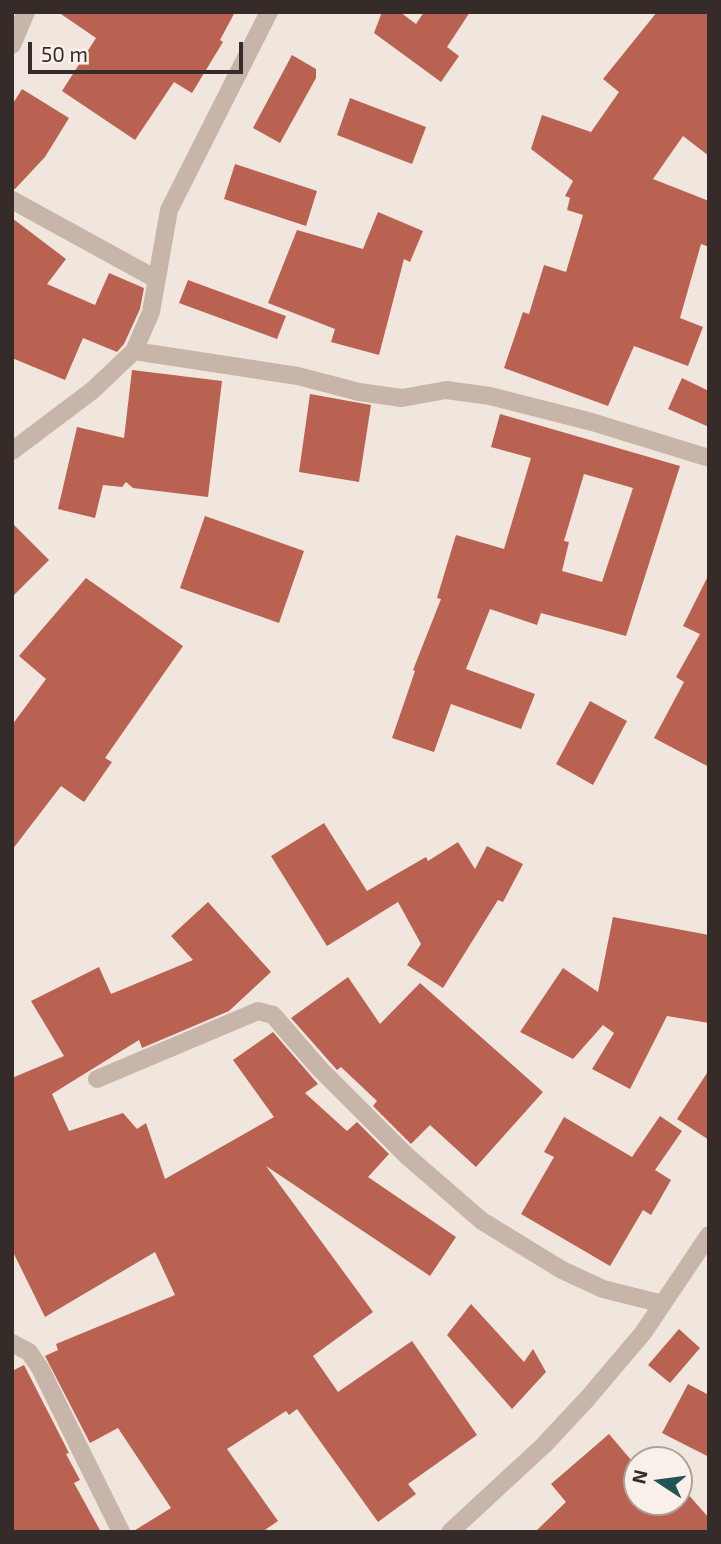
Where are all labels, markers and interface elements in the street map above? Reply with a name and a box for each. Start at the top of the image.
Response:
scale bar [32,28,247,72]
text: 50 m [41,41,88,66]
north arrow [623,1446,693,1516]
text: N [626,1467,652,1486]

